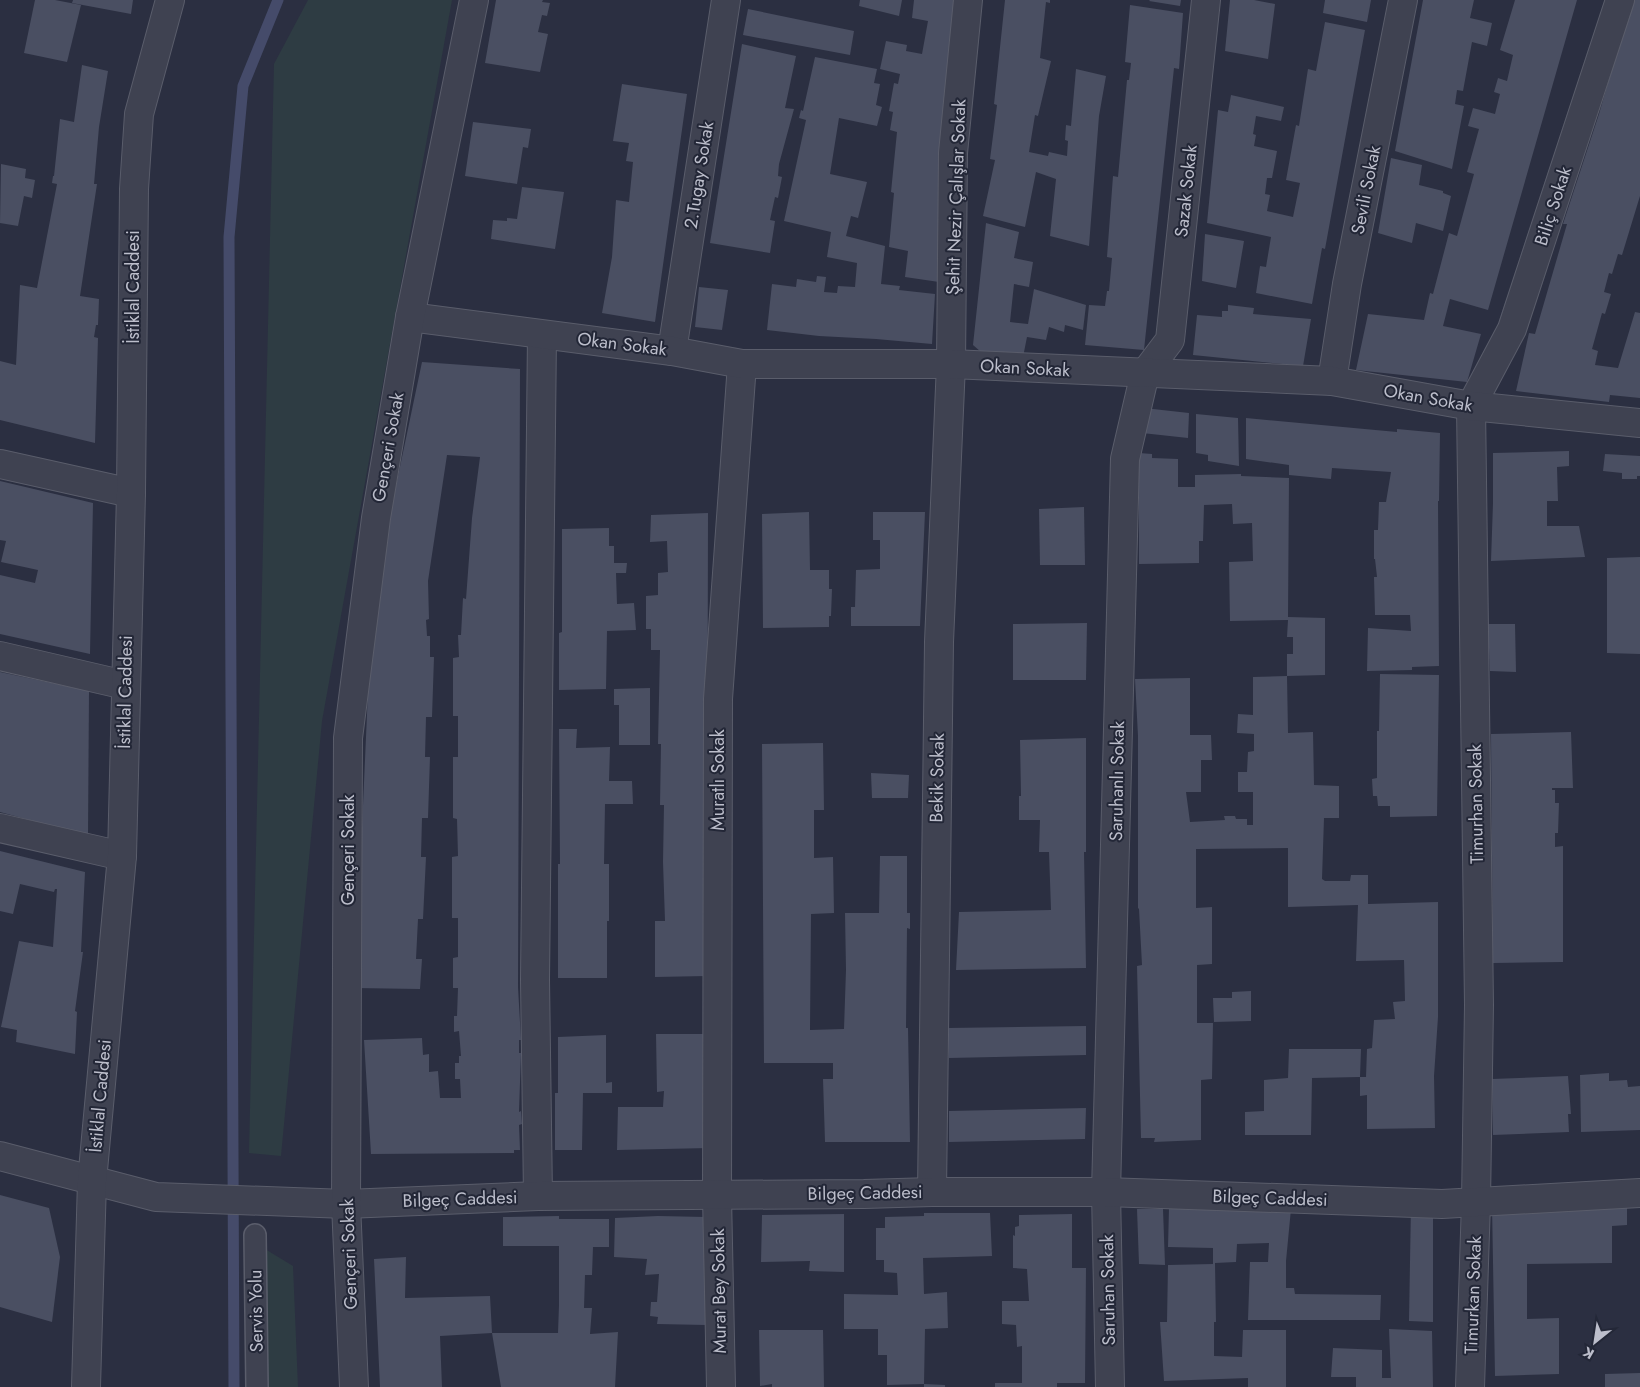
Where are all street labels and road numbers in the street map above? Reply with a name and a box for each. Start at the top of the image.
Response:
street label: Şehit Nezir Çalışlar Sokak [940,98,972,295]
street label: 2.Tugay Sokak [678,119,720,231]
street label: Sazak Sokak [1168,143,1204,239]
street label: Sevili Sokak [1345,143,1387,237]
street label: Biliç Sokak [1528,163,1578,249]
street label: İstiklal Caddesi [120,230,146,344]
street label: Okan Sokak [576,326,668,362]
street label: Okan Sokak [979,353,1071,383]
street label: Okan Sokak [1382,377,1475,419]
street label: Gençeri Sokak [366,390,410,504]
street label: İstiklal Caddesi [111,635,139,749]
street label: Saruhanlı Sokak [1103,721,1131,841]
street label: Muratlı Sokak [705,729,731,831]
street label: Bekik Sokak [923,733,951,823]
street label: Timurhan Sokak [1462,744,1490,864]
street label: Gençeri Sokak [335,794,361,906]
street label: İstiklal Caddesi [82,1038,118,1154]
street label: Bilgeç Caddesi [807,1179,923,1207]
street label: Bilgeç Caddesi [1212,1183,1328,1213]
street label: Bilgeç Caddesi [402,1184,518,1214]
street label: Gençeri Sokak [334,1198,364,1310]
street label: Murat Bey Sokak [705,1228,733,1354]
street label: Saruhan Sokak [1094,1234,1122,1346]
street label: Timurkan Sokak [1458,1235,1488,1355]
street label: Servis Yolu [242,1269,270,1353]

